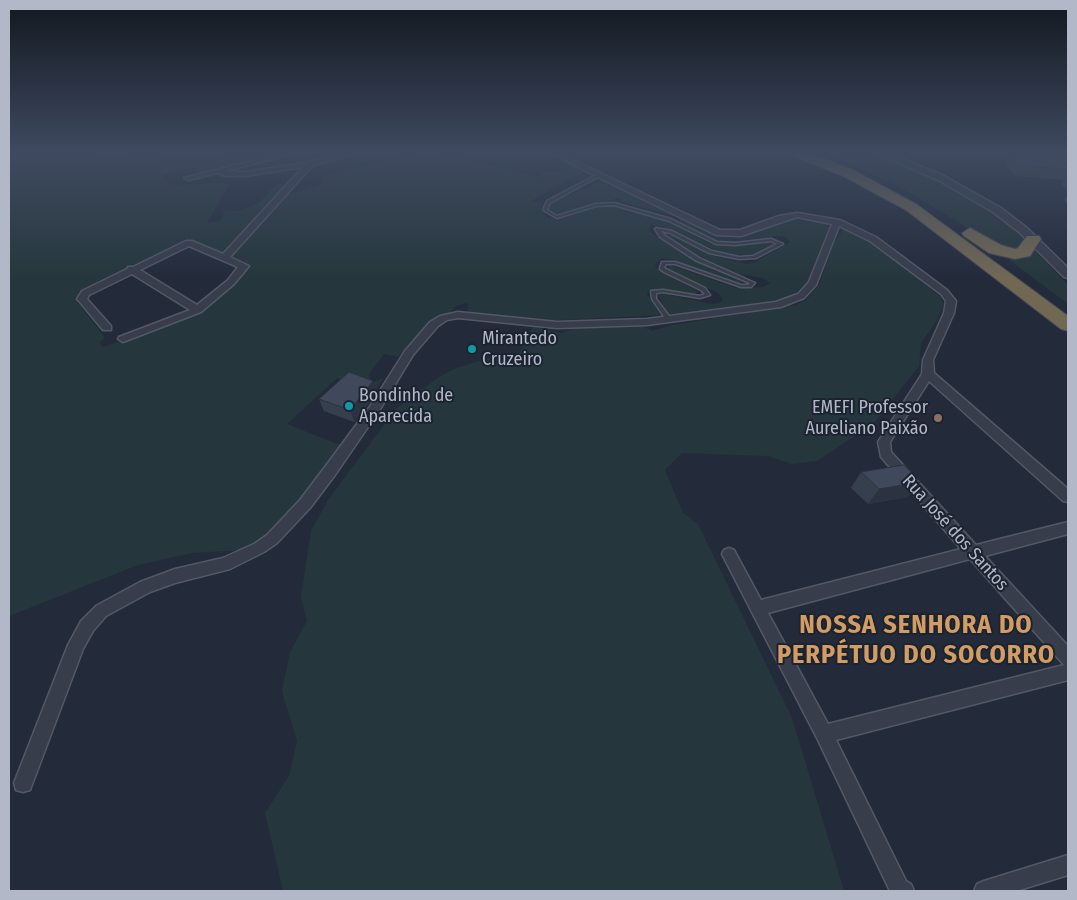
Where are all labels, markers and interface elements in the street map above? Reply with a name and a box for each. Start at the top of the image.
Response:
place label: Mirantedo Cruzeiro [482,328,557,370]
marker: Mirantedo Cruzeiro [466,343,478,355]
place label: Bondinho de Aparecida [359,385,453,428]
place label: EMEFI Professor Aureliano Paixão [805,397,928,439]
marker: Bondinho de Aparecida [343,400,355,412]
marker: EMEFI Professor Aureliano Paixão [932,412,944,424]
street label: Rua José dos Santos [897,471,1013,595]
district label: NOSSA SENHORA DO PERPÉTUO DO SOCORRO [775,610,1057,672]

